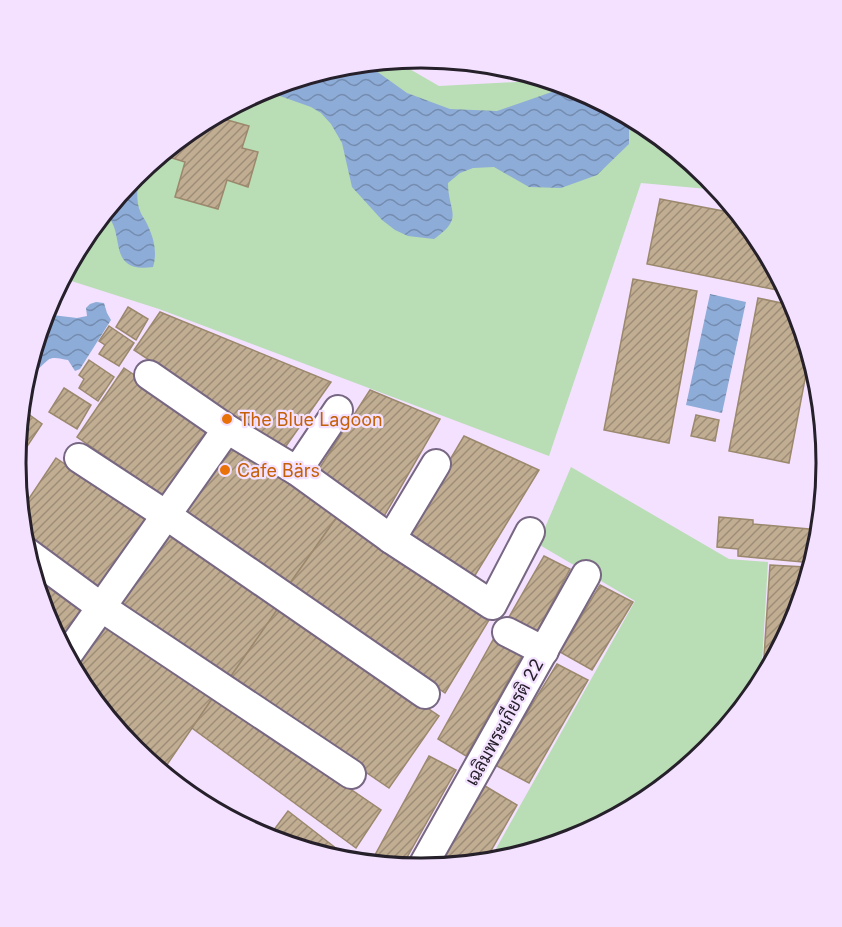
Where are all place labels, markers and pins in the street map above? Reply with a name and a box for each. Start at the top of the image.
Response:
place label: The Blue Lagoon [239,409,383,430]
marker: The Blue Lagoon [220,412,234,426]
place label: Cafe Bärs [237,460,320,481]
marker: Cafe Bärs [218,463,232,477]

